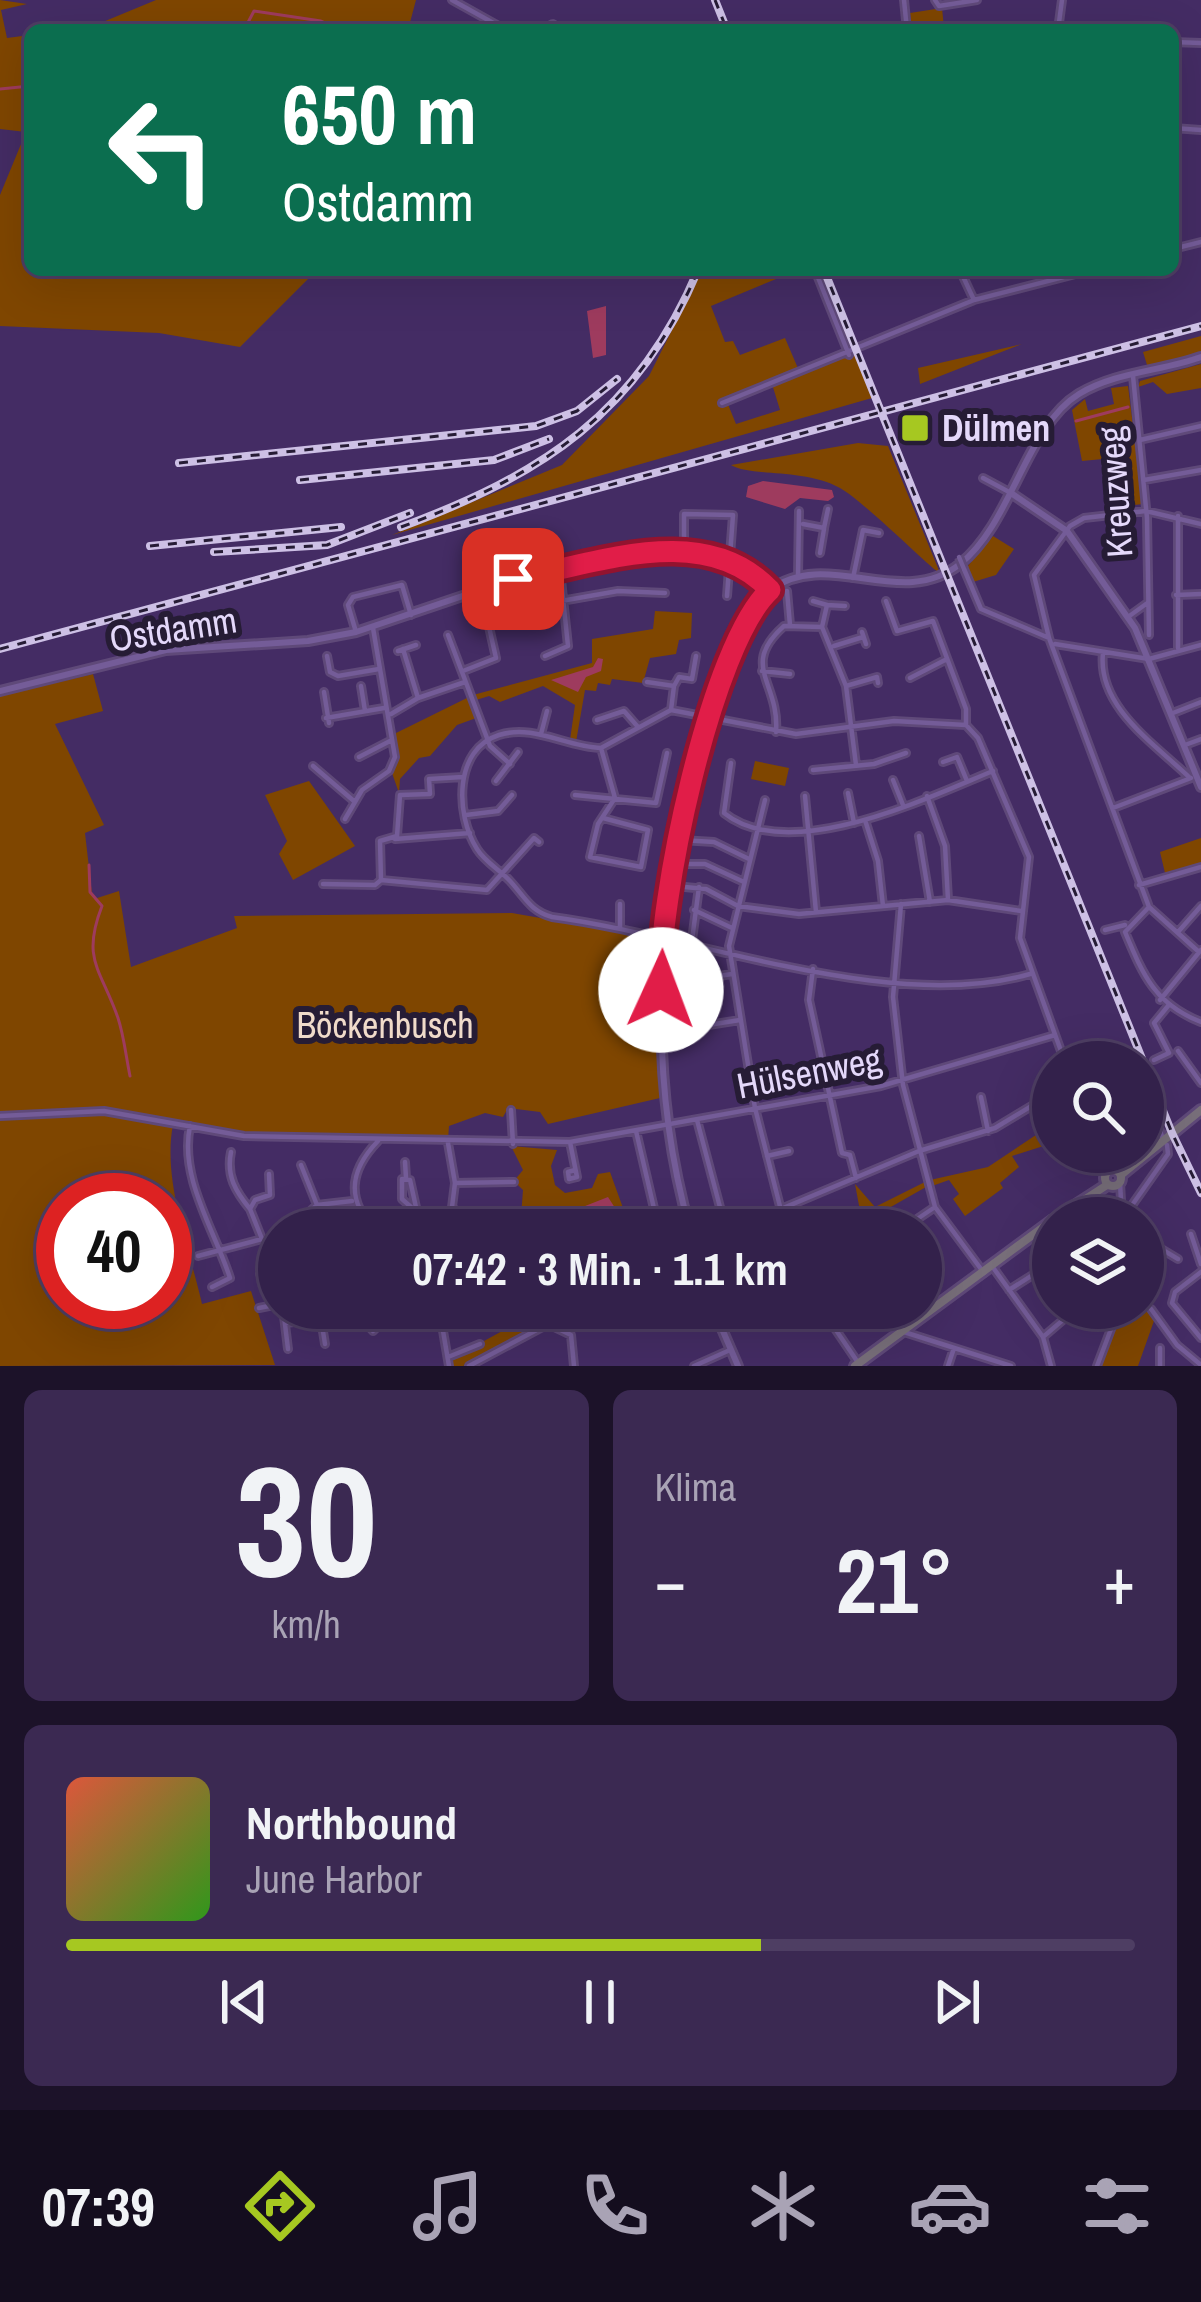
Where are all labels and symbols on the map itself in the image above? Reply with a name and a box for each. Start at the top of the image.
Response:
place label: Dülmen [942,404,1050,452]
marker: Dülmen [899,412,931,444]
street label: Kreuzweg [1086,424,1144,559]
pin [462,528,564,630]
street label: Ostdamm [106,595,240,663]
position arrow [598,927,724,1053]
park label: Böckenbusch [296,1001,474,1049]
street label: Hülsenweg [733,1034,886,1109]
speed limit sign: 40 [36,1173,192,1329]

